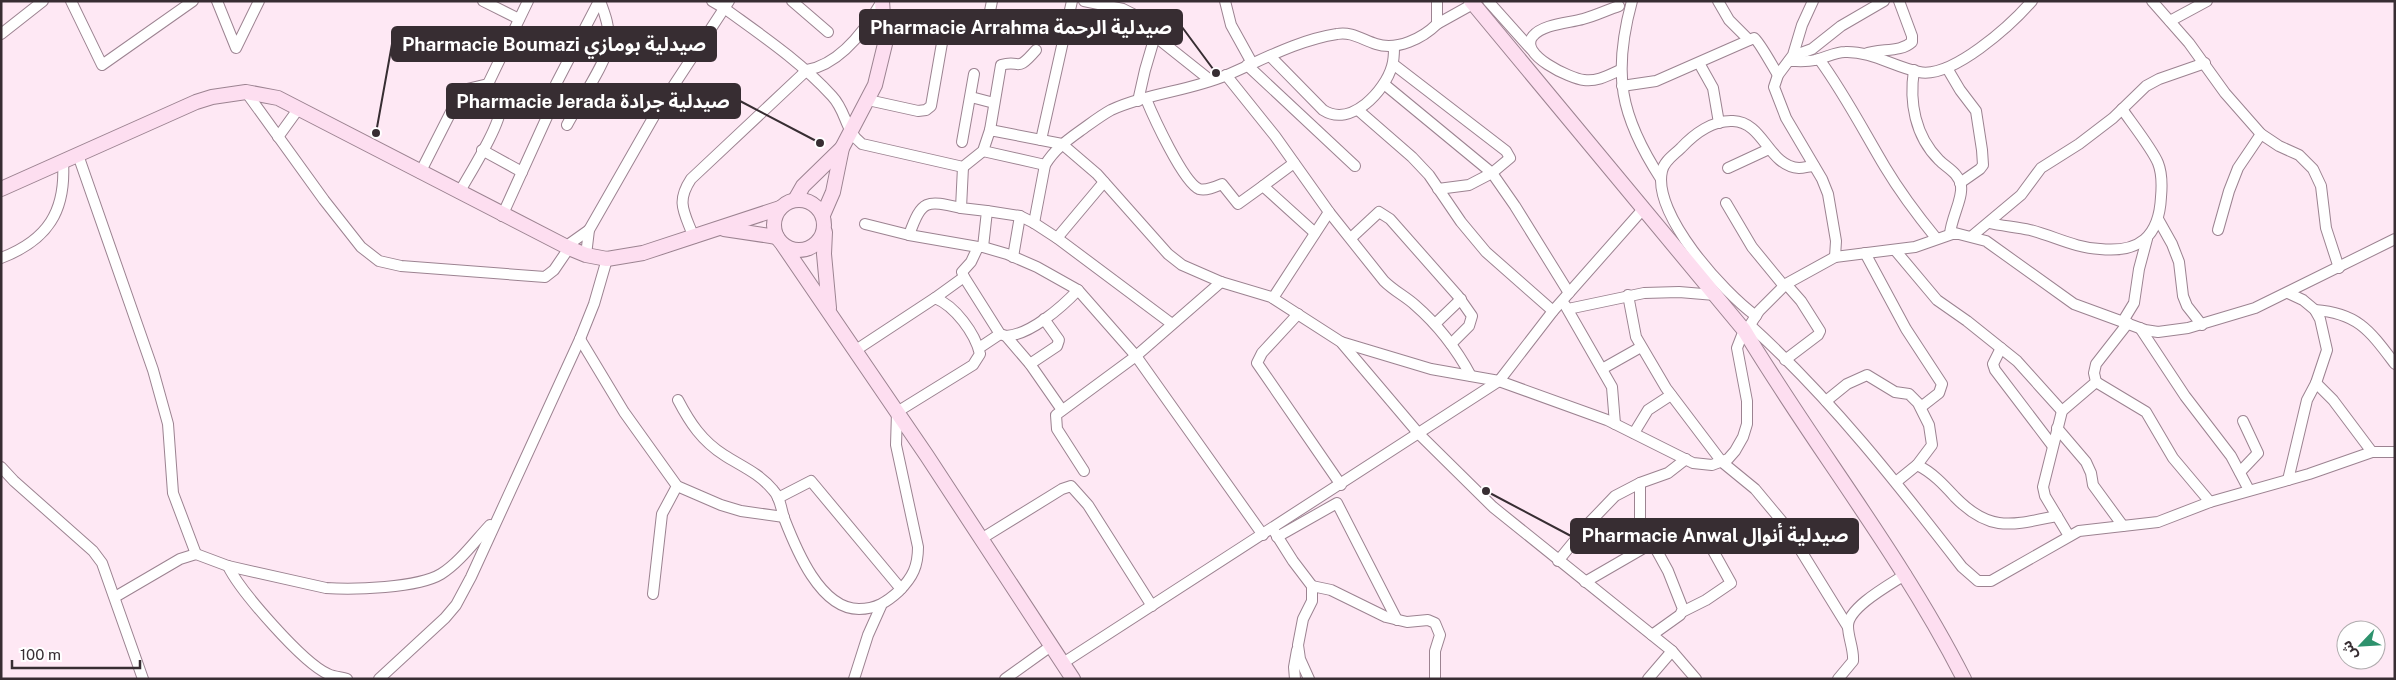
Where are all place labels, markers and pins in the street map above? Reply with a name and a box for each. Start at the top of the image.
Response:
callout: Pharmacie Arrahma صيدلية الرحمة [860,10,1182,44]
callout: Pharmacie Boumazi صيدلية بومازي [392,27,716,61]
callout: Pharmacie Jerada صيدلية جرادة [447,84,740,118]
callout: Pharmacie Anwal صيدلية أنوال [1571,519,1858,553]

